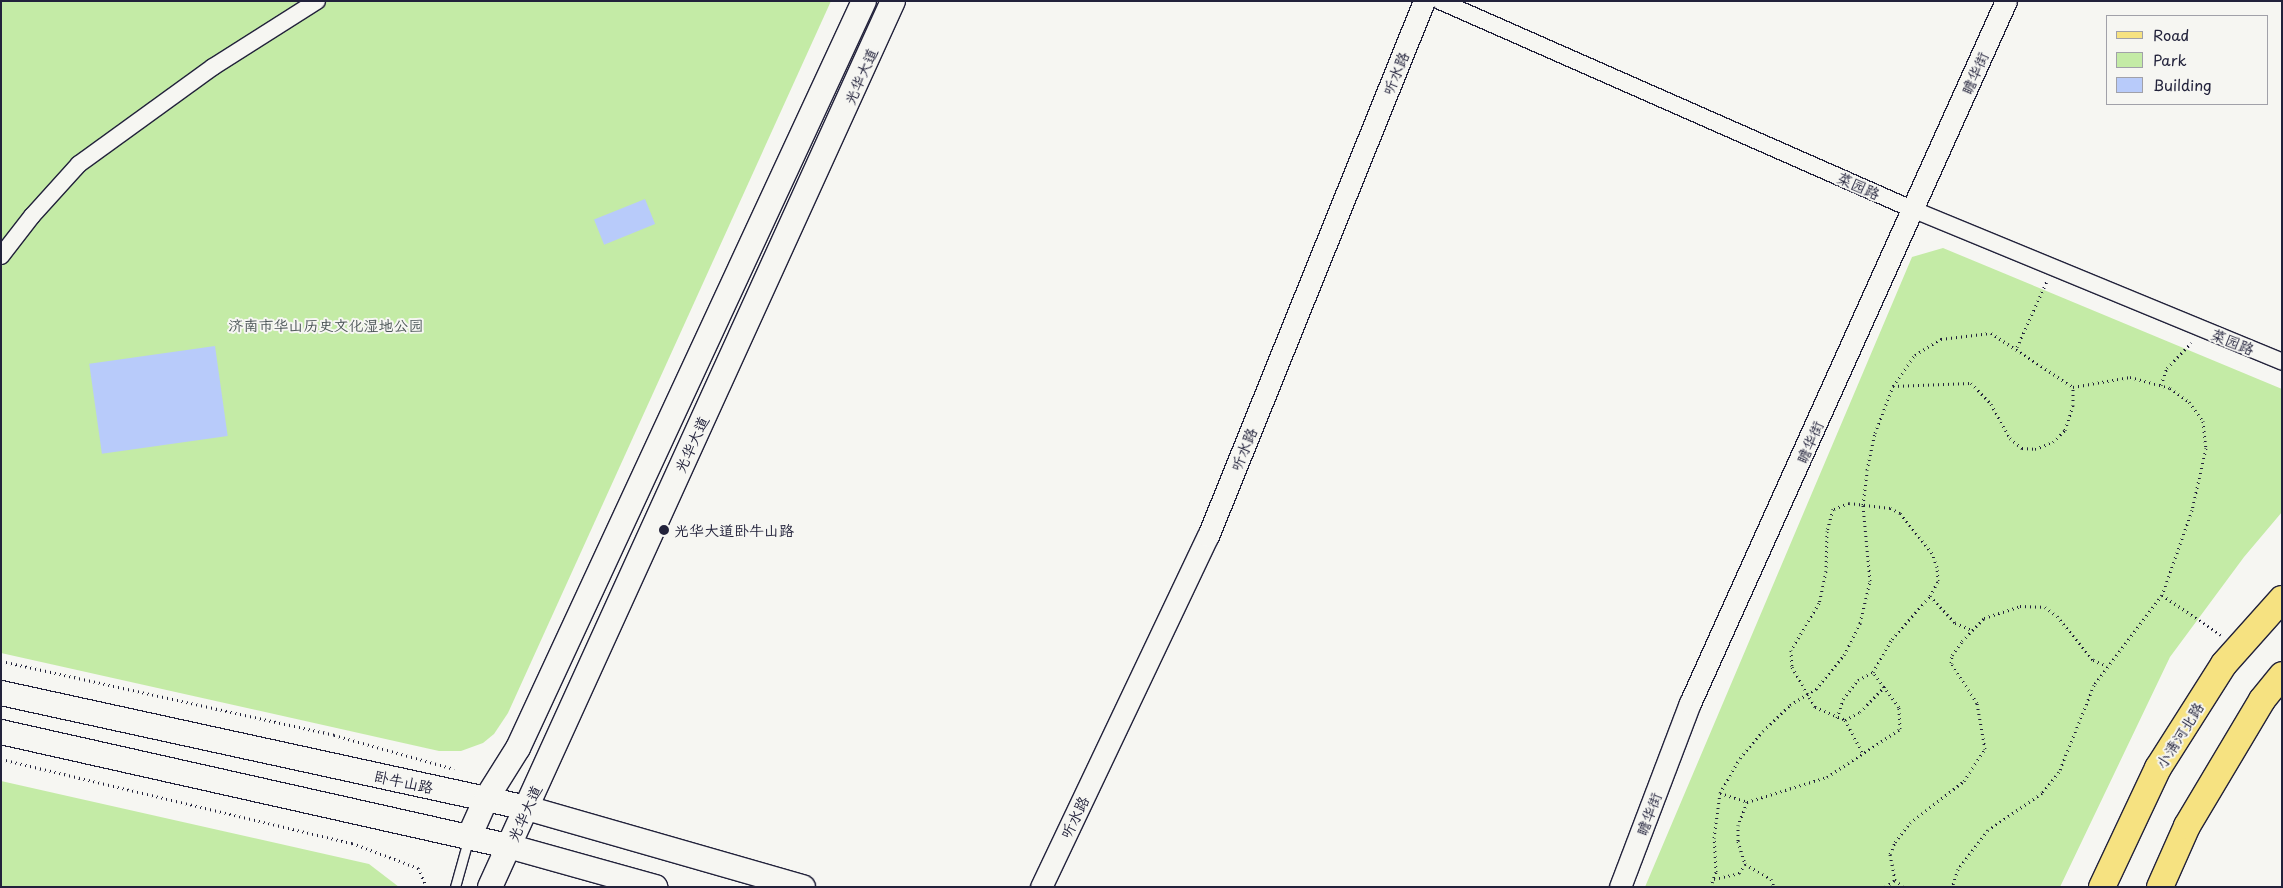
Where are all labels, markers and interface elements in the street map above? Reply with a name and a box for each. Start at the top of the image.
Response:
legend [2106,15,2268,105]
text: Road [2153,23,2189,46]
street label: 光华大道 [840,45,880,107]
text: Park [2153,48,2187,71]
street label: 听水路 [1378,49,1412,97]
street label: 瞻华街 [1957,49,1991,97]
text: Building [2153,73,2212,96]
street label: 菜园路 [1835,168,1883,202]
park label: 济南市华山历史文化湿地公园 [229,316,423,334]
street label: 菜园路 [2209,324,2257,358]
street label: 光华大道 [670,413,712,475]
street label: 瞻华街 [1792,418,1826,466]
street label: 听水路 [1226,425,1260,473]
place label: 光华大道卧牛山路 [674,521,794,539]
marker: 光华大道卧牛山路 [658,524,670,536]
street label: 小清河北路 [2151,698,2207,772]
street label: 卧牛山路 [373,766,435,796]
street label: 光华大道 [503,782,545,844]
street label: 瞻华街 [1632,790,1664,838]
street label: 听水路 [1056,793,1092,841]

